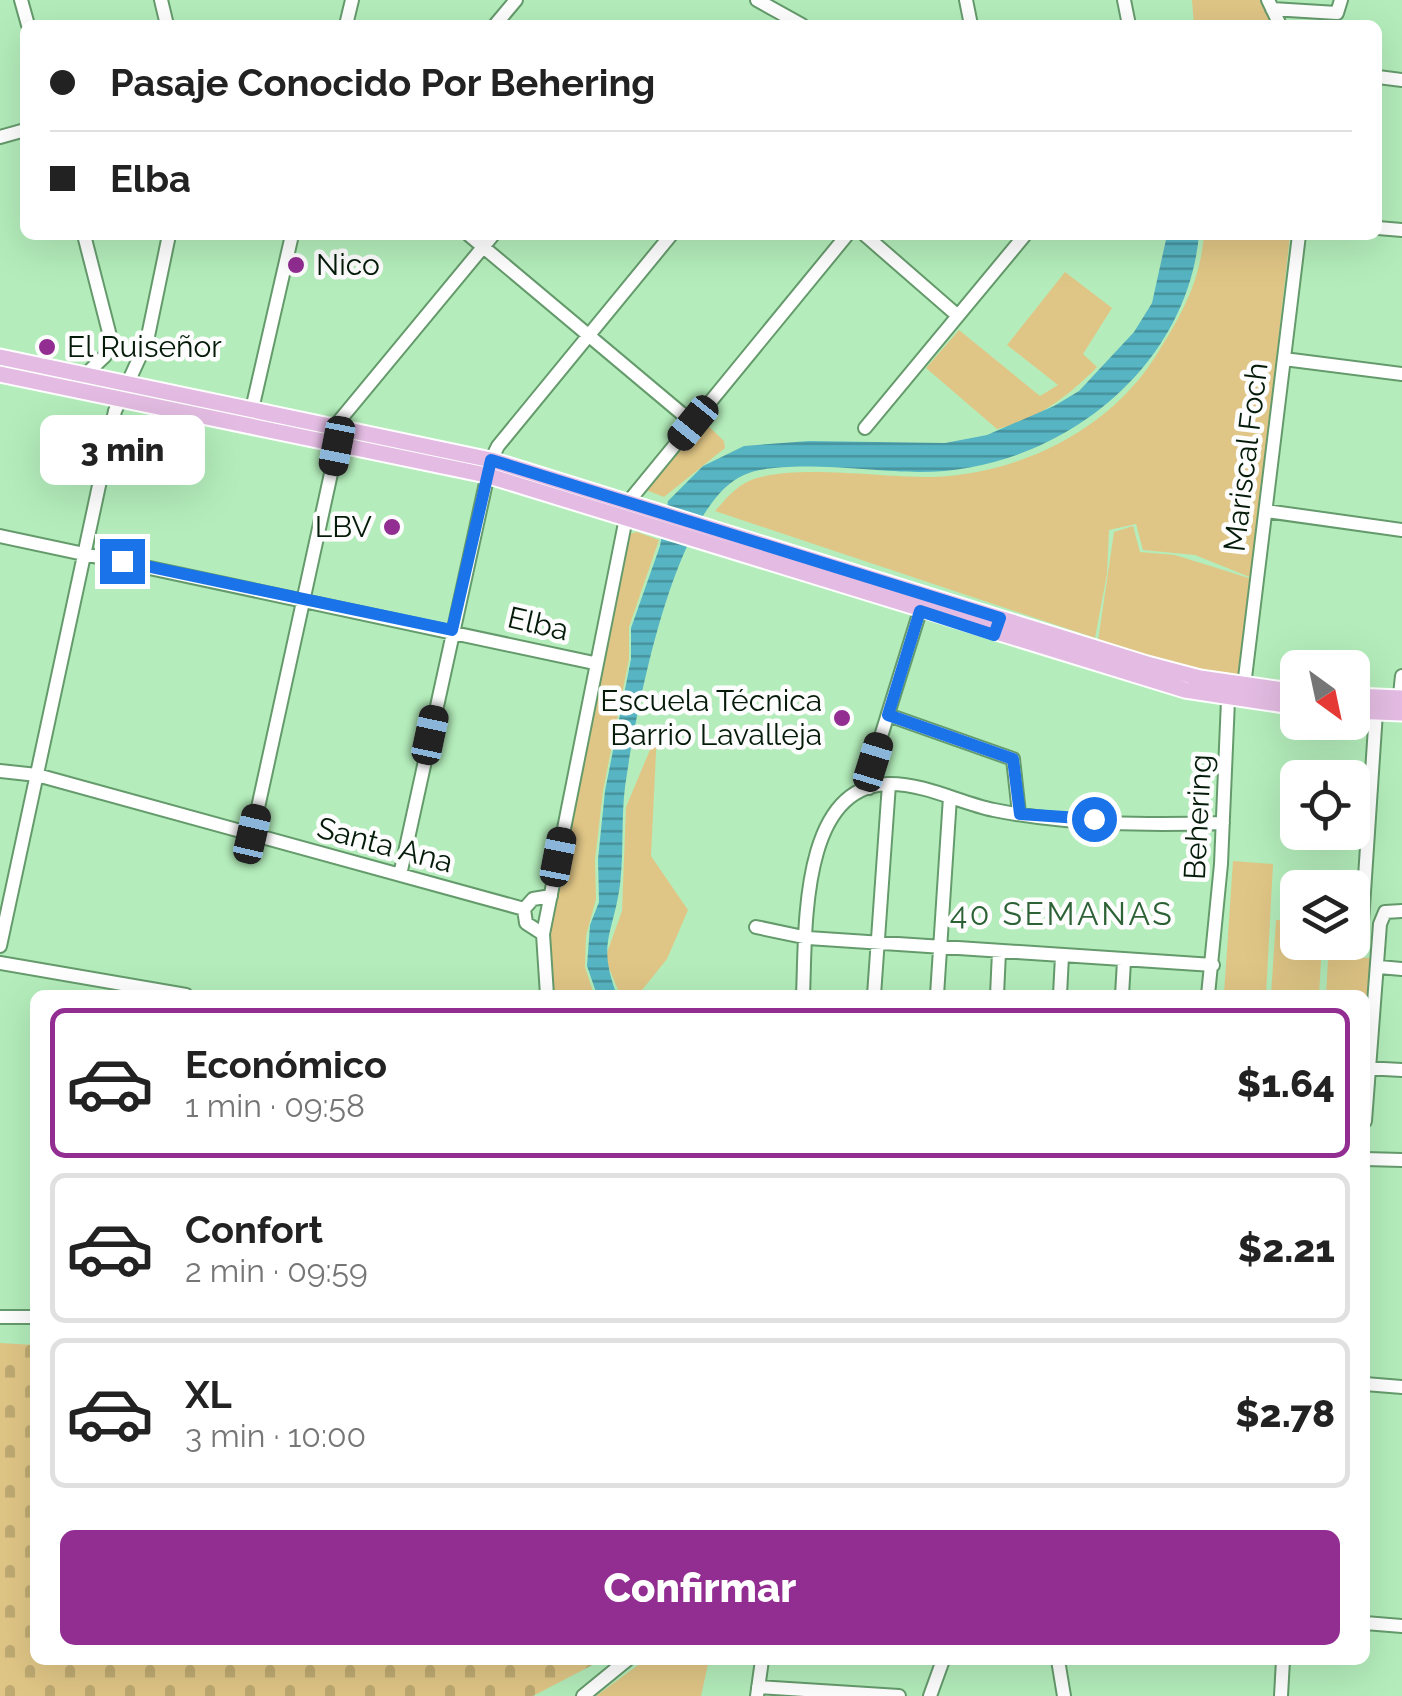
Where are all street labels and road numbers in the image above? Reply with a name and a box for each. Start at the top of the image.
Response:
street label: Mariscal Foch [1217,360,1274,554]
street label: Elba [504,600,572,647]
street label: Behering [1177,753,1218,881]
street label: Santa Ana [313,810,457,879]

